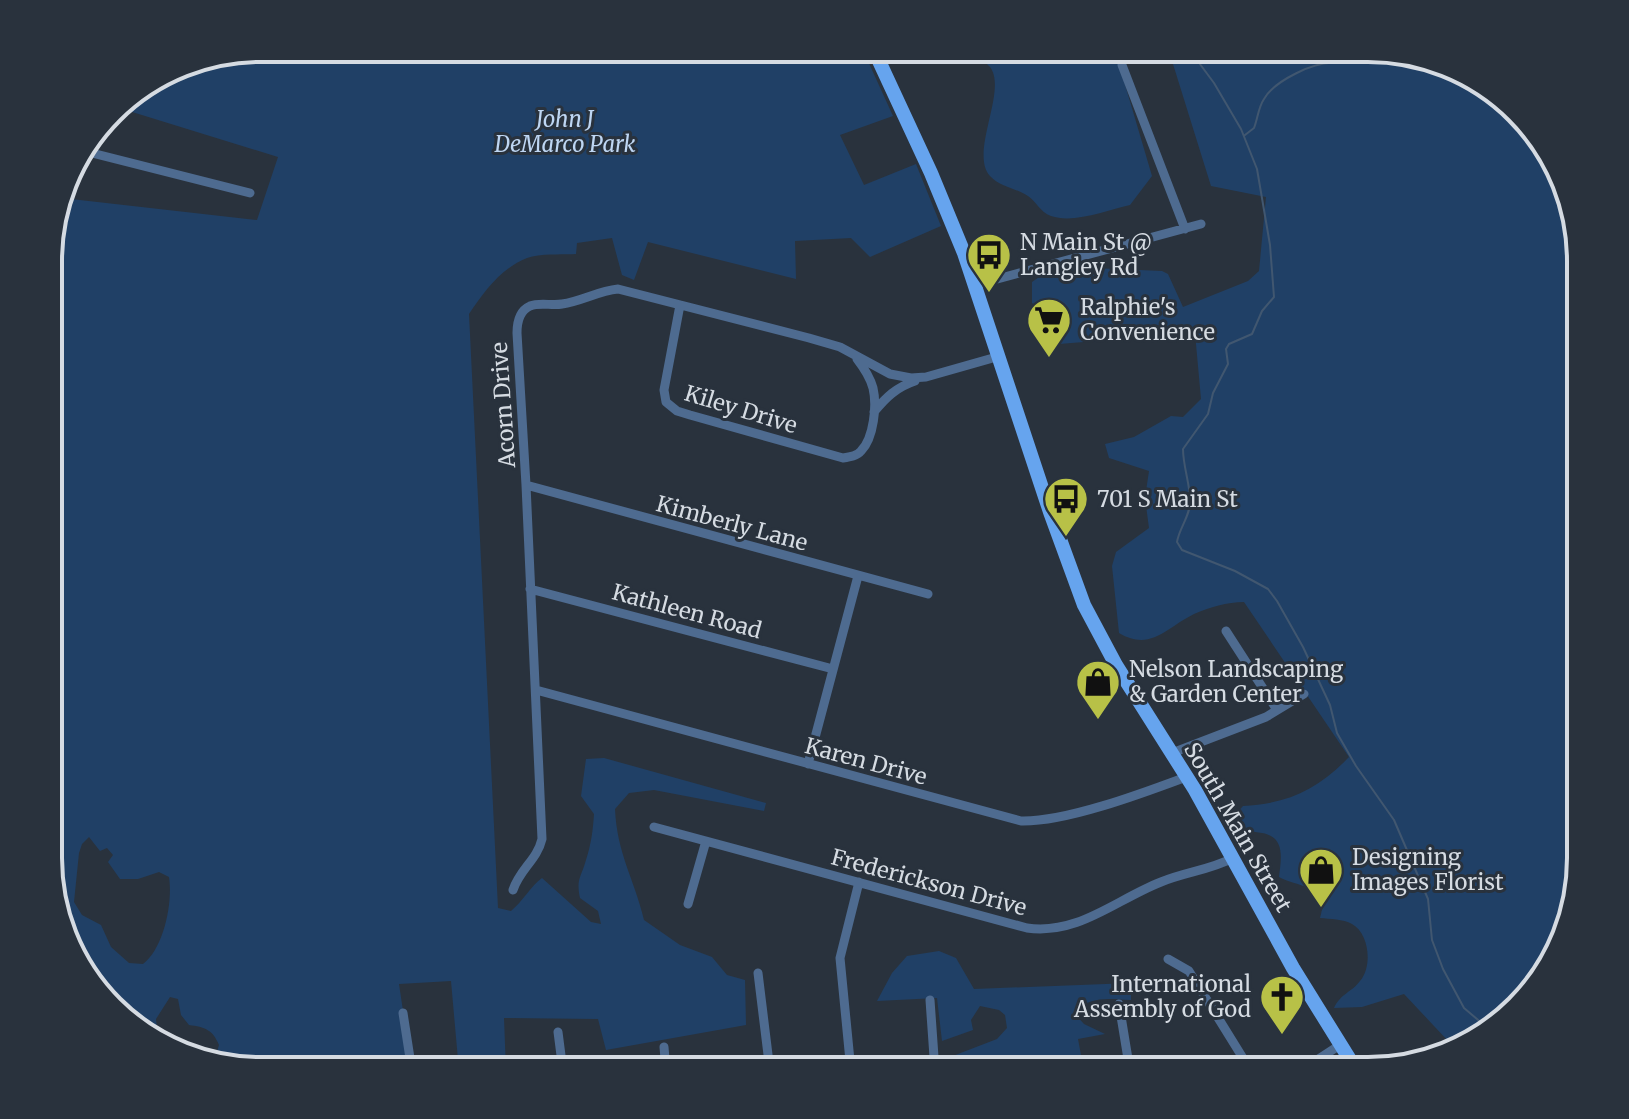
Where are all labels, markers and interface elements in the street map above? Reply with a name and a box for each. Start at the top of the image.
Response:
park label: John J DeMarco Park [493,105,636,158]
place label: N Main St @ Langley Rd [1020,228,1152,281]
bus stop icon: N Main St @ Langley Rd [965,231,1013,294]
place label: Ralphie's Convenience [1080,293,1215,346]
supermarket icon: Ralphie's Convenience [1025,296,1073,359]
street label: Acorn Drive [485,341,521,470]
street label: Kiley Drive [681,379,801,439]
bus stop icon: 701 S Main St [1042,475,1090,538]
place label: 701 S Main St [1097,485,1238,513]
street label: Kimberly Lane [653,489,811,557]
street label: Kathleen Road [609,578,765,644]
place label: Nelson Landscaping & Garden Center [1129,655,1343,708]
shop icon: Nelson Landscaping & Garden Center [1074,658,1122,721]
street label: Karen Drive [802,731,930,791]
street label: South Main Street [1178,737,1298,917]
street label: Frederickson Drive [828,842,1030,922]
place label: Designing Images Florist [1352,843,1504,896]
shop icon: Designing Images Florist [1297,846,1345,909]
place label: International Assembly of God [1073,970,1251,1023]
church icon: International Assembly of God [1258,973,1306,1036]

